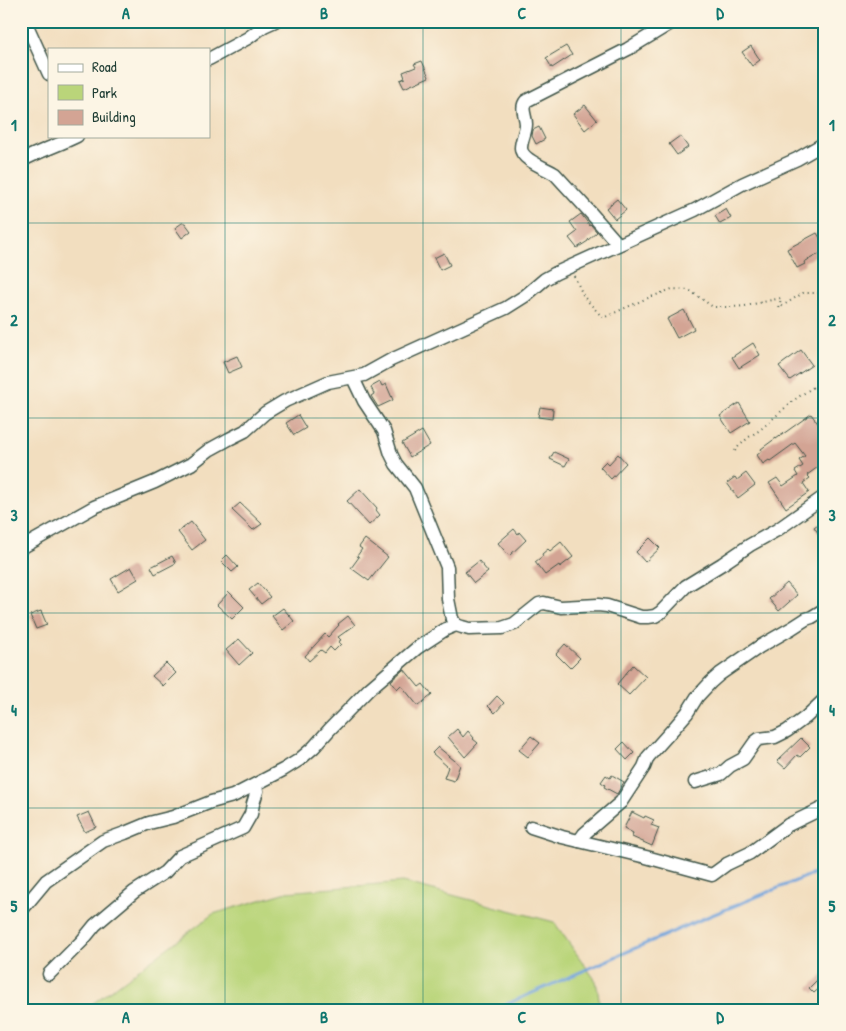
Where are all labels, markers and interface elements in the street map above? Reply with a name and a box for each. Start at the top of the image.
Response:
text: A [122,2,130,24]
text: B [320,2,328,24]
text: C [518,2,527,24]
text: D [716,2,724,24]
legend [48,48,210,138]
text: Road [92,56,117,77]
text: Park [92,82,117,103]
text: Building [92,106,136,127]
text: 1 [11,114,17,136]
text: 1 [829,114,835,136]
text: 2 [10,309,18,331]
text: 2 [828,309,836,331]
text: 3 [10,504,18,526]
text: 3 [828,504,836,526]
text: 4 [11,699,17,721]
text: 4 [829,699,835,721]
text: 5 [11,895,18,917]
text: 5 [829,895,836,917]
text: A [122,1006,130,1028]
text: B [320,1006,328,1028]
text: C [518,1006,527,1028]
text: D [716,1006,724,1028]

